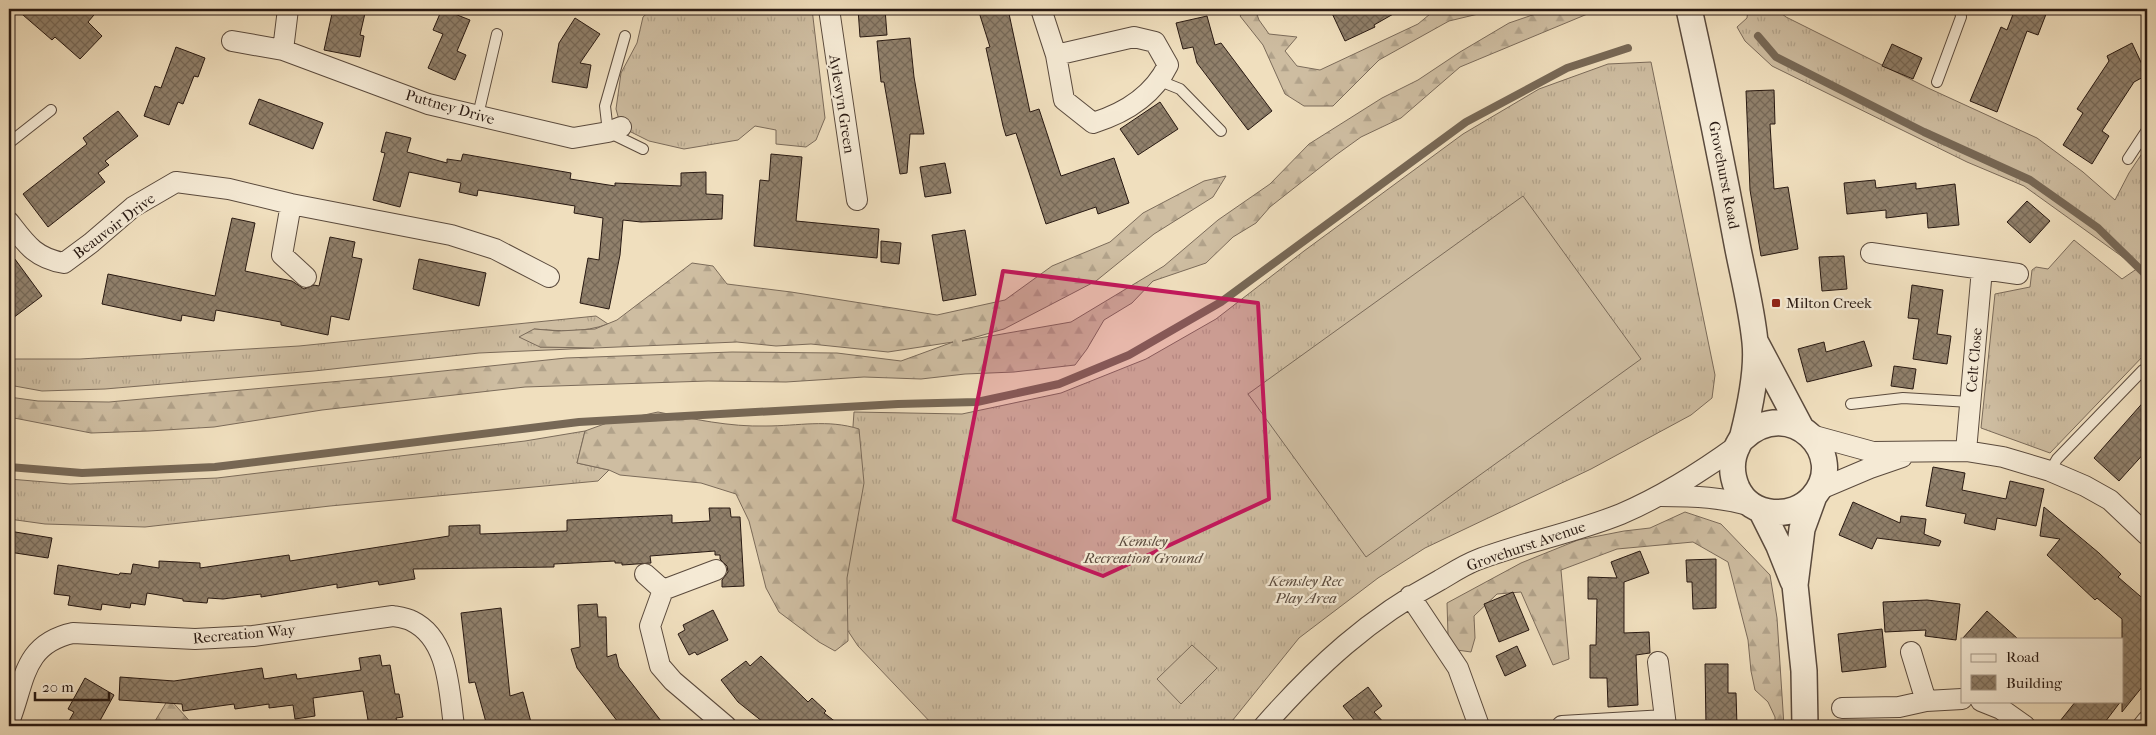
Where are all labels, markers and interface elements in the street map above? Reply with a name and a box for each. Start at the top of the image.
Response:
street label: Aylewyn Green [825,52,859,155]
street label: Puttney Drive [403,86,497,128]
street label: Grovehurst Road [1705,120,1743,231]
street label: Beauvoir Drive [70,189,159,263]
place label: Milton Creek [1786,294,1872,312]
marker: Milton Creek [1770,297,1782,309]
street label: Celt Close [1962,326,1986,393]
street label: Grovehurst Avenue [1464,517,1588,575]
park label: Kemsley Recreation Ground [1083,532,1205,567]
park label: Kemsley Rec Play Area [1268,572,1344,607]
street label: Recreation Way [192,620,297,647]
legend [1961,638,2124,702]
text: Road [2006,648,2040,666]
scale bar [35,670,109,702]
text: Building [2006,674,2063,692]
text: 20 m [42,678,74,696]

